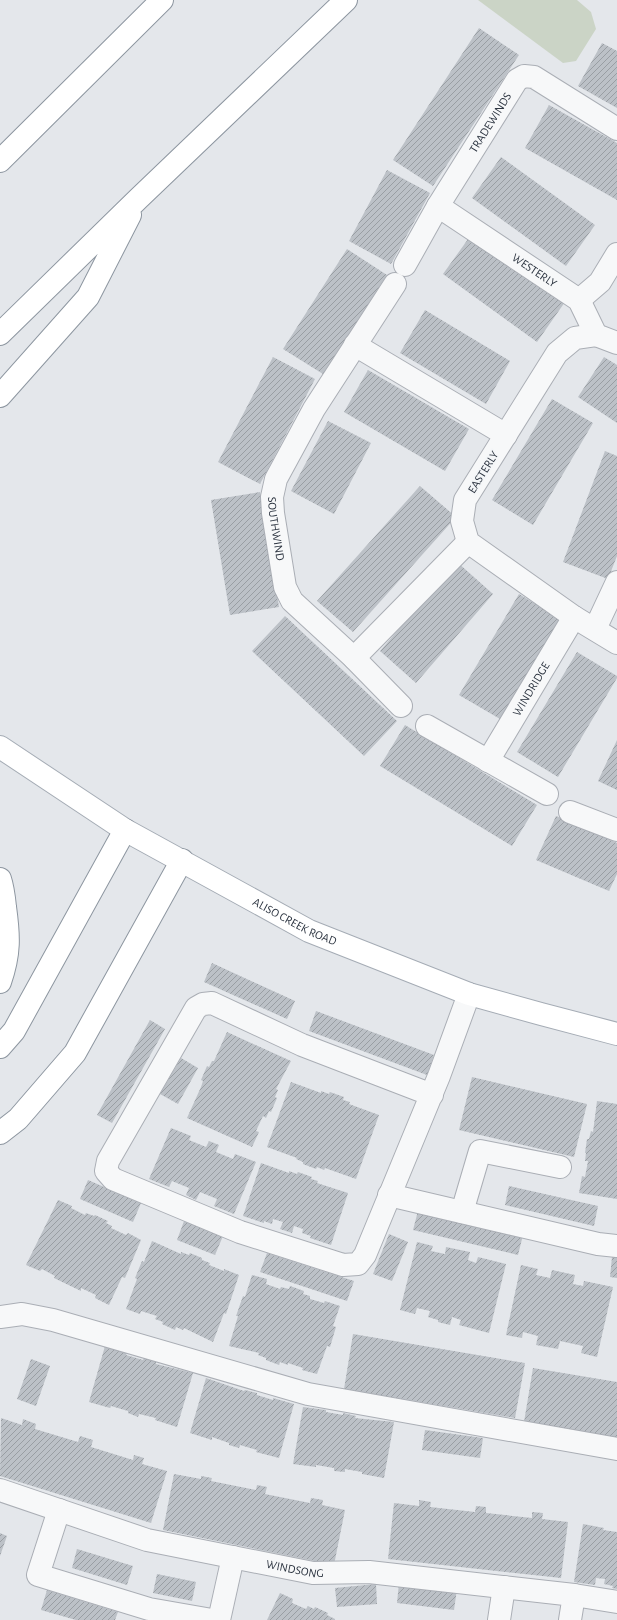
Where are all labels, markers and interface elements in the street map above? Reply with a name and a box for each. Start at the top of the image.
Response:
street label: TRADEWINDS [467,90,514,155]
street label: WESTERLY [510,251,560,290]
street label: EASTERLY [465,448,501,495]
street label: SOUTHWIND [266,496,287,562]
street label: WINDRIDGE [510,660,552,718]
street label: ALISO CREEK ROAD [251,895,339,947]
street label: WINDSONG [265,1558,324,1580]

